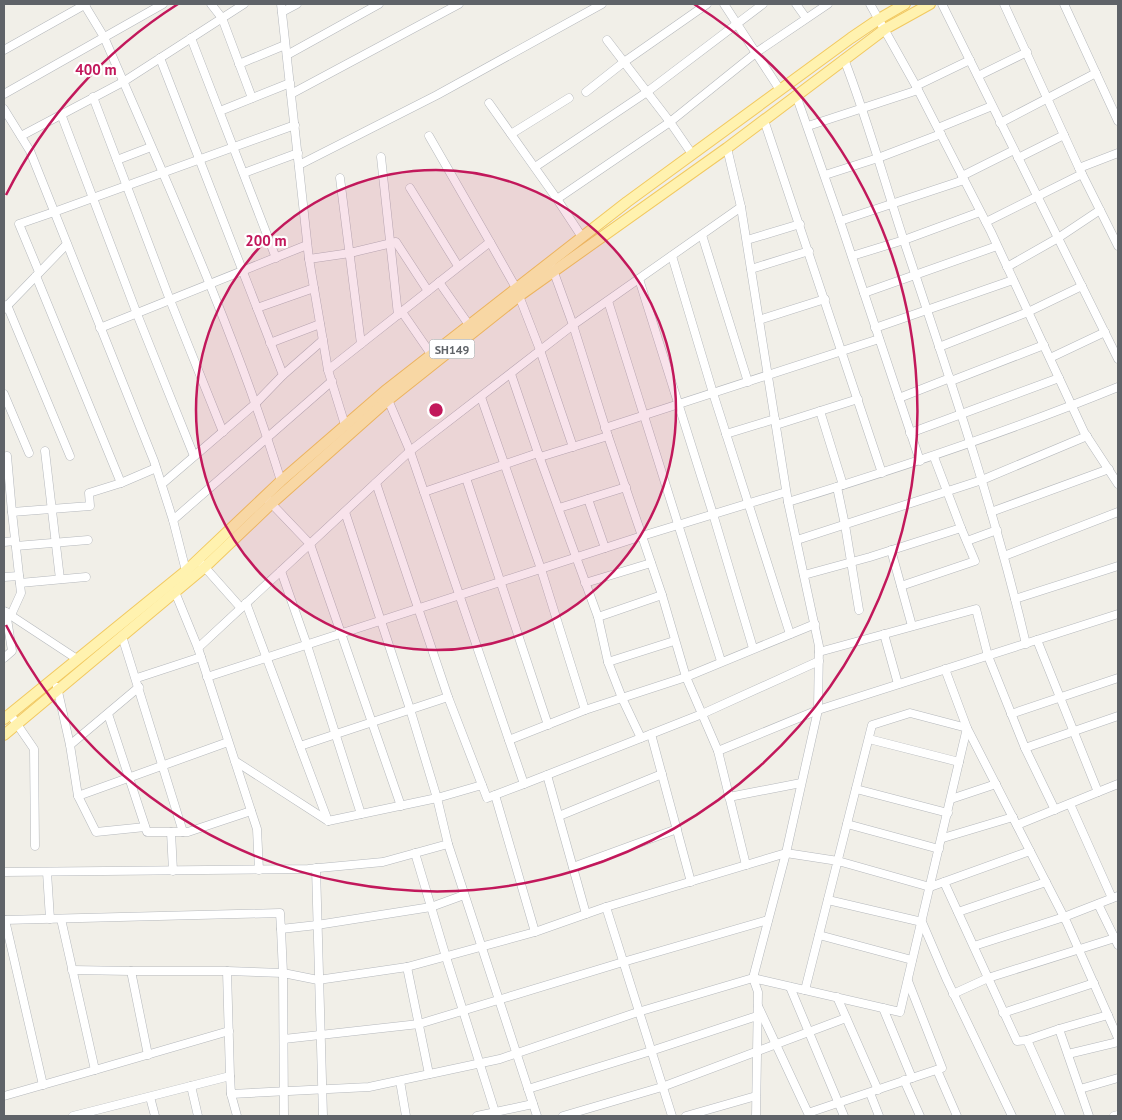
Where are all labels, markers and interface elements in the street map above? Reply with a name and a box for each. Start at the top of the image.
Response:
text: 400 m [75,60,117,79]
text: 200 m [245,231,287,250]
road number: SH149 [430,339,474,358]
centre of rings [427,401,445,419]

